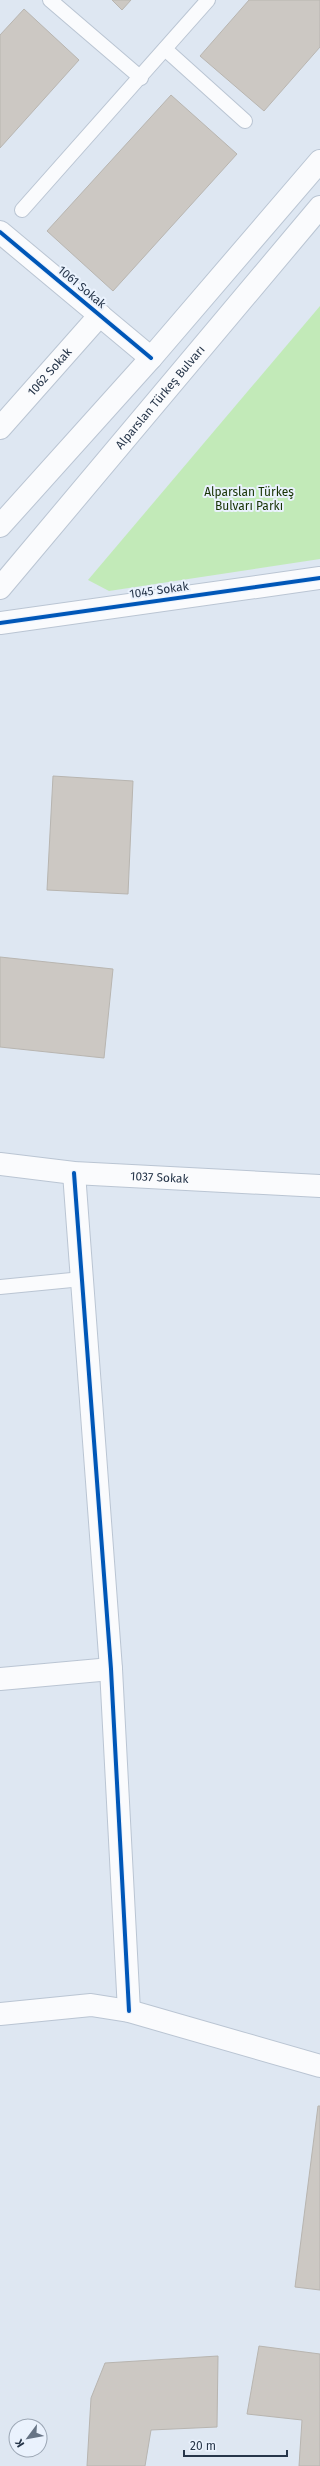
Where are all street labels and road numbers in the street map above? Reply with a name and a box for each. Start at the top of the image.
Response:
street label: 1061 Sokak [55,263,109,312]
street label: Alparslan Türkeş Bulvarı [113,343,208,452]
street label: 1062 Sokak [25,344,75,399]
street label: 1045 Sokak [129,579,190,601]
street label: 1037 Sokak [130,1169,190,1186]

